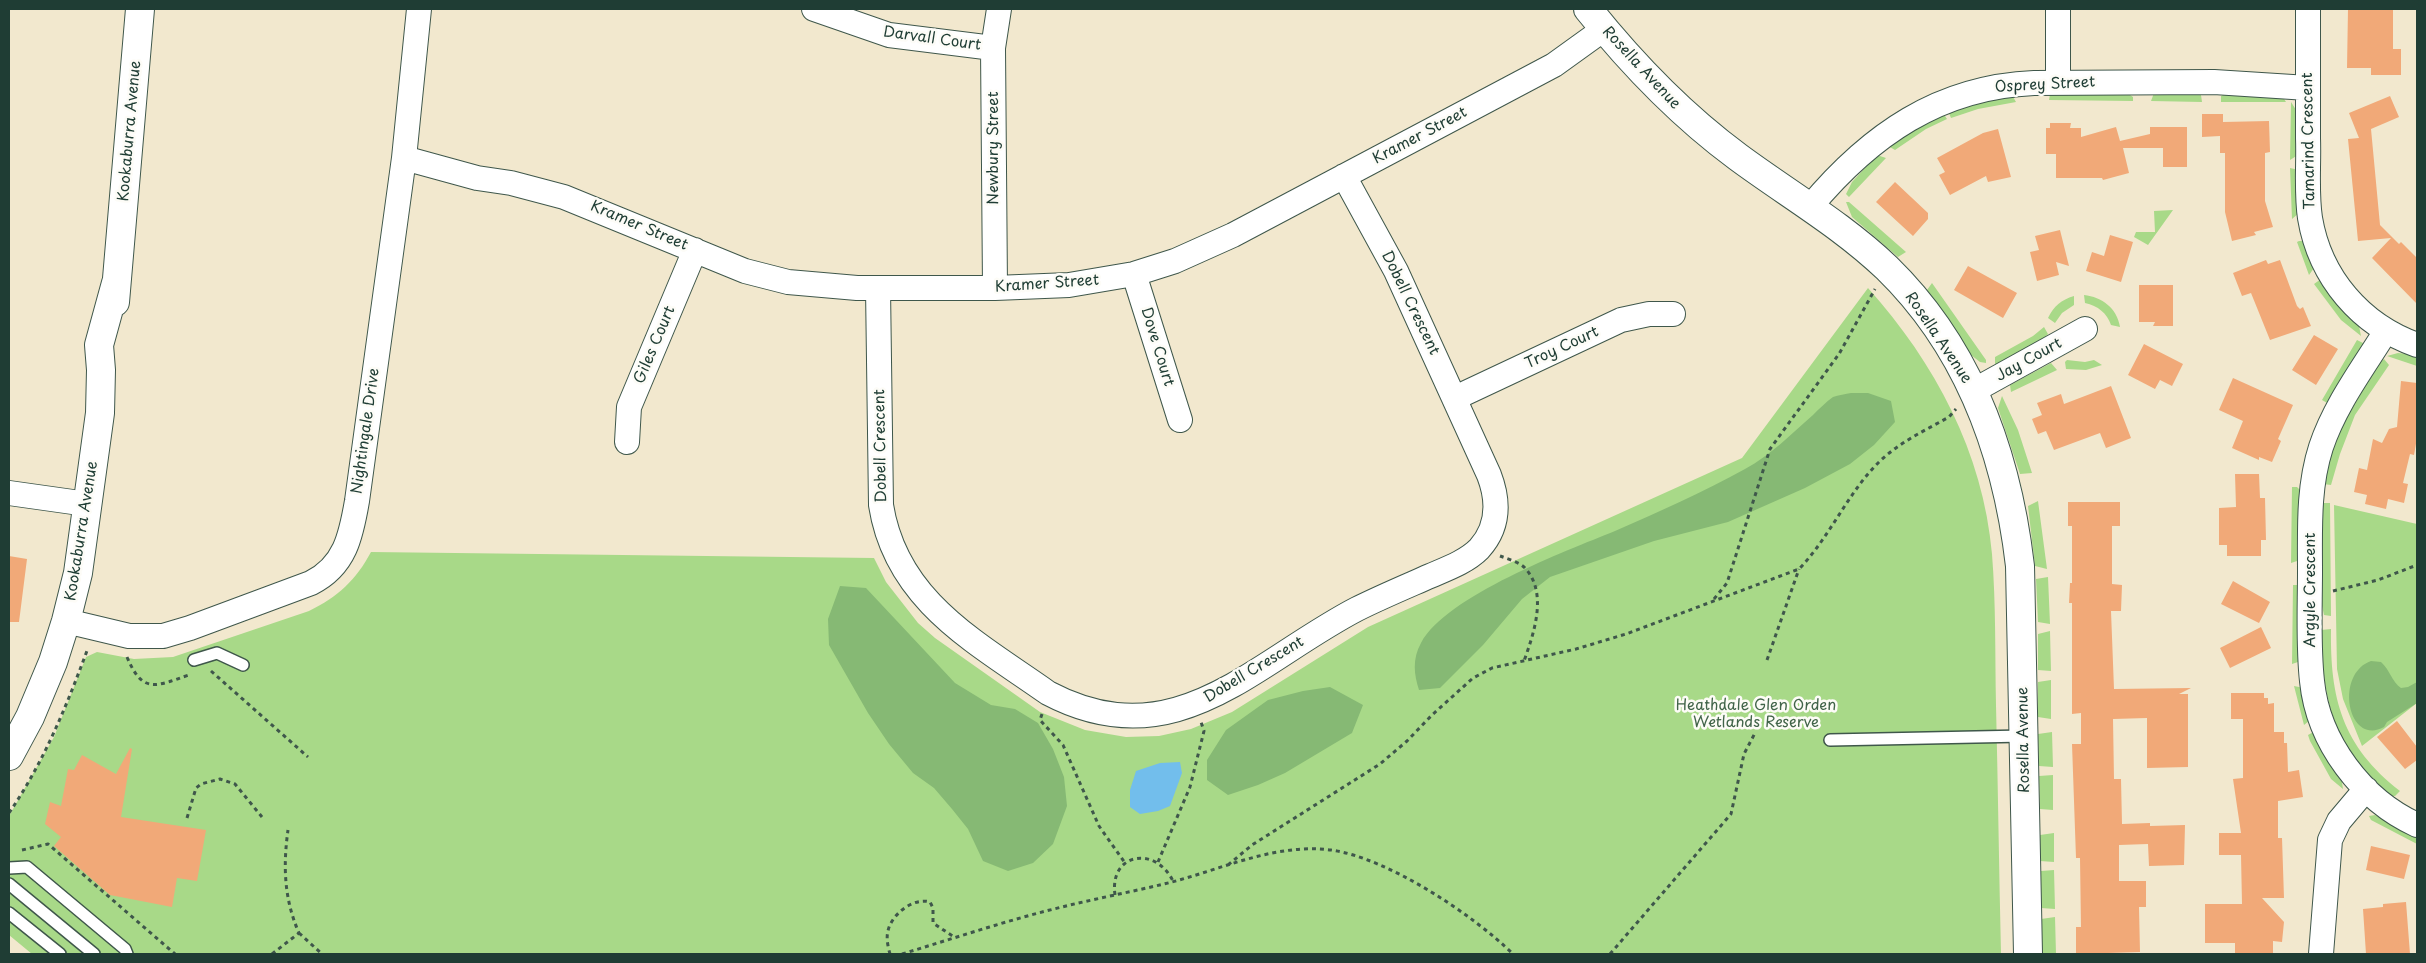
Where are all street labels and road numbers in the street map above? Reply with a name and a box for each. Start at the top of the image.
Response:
street label: Darvall Court [882,23,982,55]
street label: Rosella Avenue [1598,23,1684,113]
street label: Kookaburra Avenue [115,60,145,202]
street label: Tamarind Crescent [2299,72,2319,210]
street label: Osprey Street [1994,73,2096,97]
street label: Newbury Street [985,91,1003,205]
street label: Kramer Street [1370,104,1470,168]
street label: Kramer Street [587,197,691,255]
street label: Dobell Crescent [1377,248,1443,358]
street label: Kramer Street [994,271,1100,297]
street label: Rosella Avenue [1901,289,1975,387]
street label: Giles Court [631,303,679,387]
street label: Dove Court [1136,305,1178,389]
street label: Troy Court [1522,323,1602,373]
street label: Jay Court [1993,335,2065,385]
street label: Nightingale Drive [348,367,384,495]
street label: Dobell Crescent [871,389,891,503]
street label: Kookaburra Avenue [62,460,102,602]
street label: Argyle Crescent [2302,533,2320,647]
street label: Dobell Crescent [1201,633,1307,707]
street label: Rosella Avenue [2014,687,2034,793]

